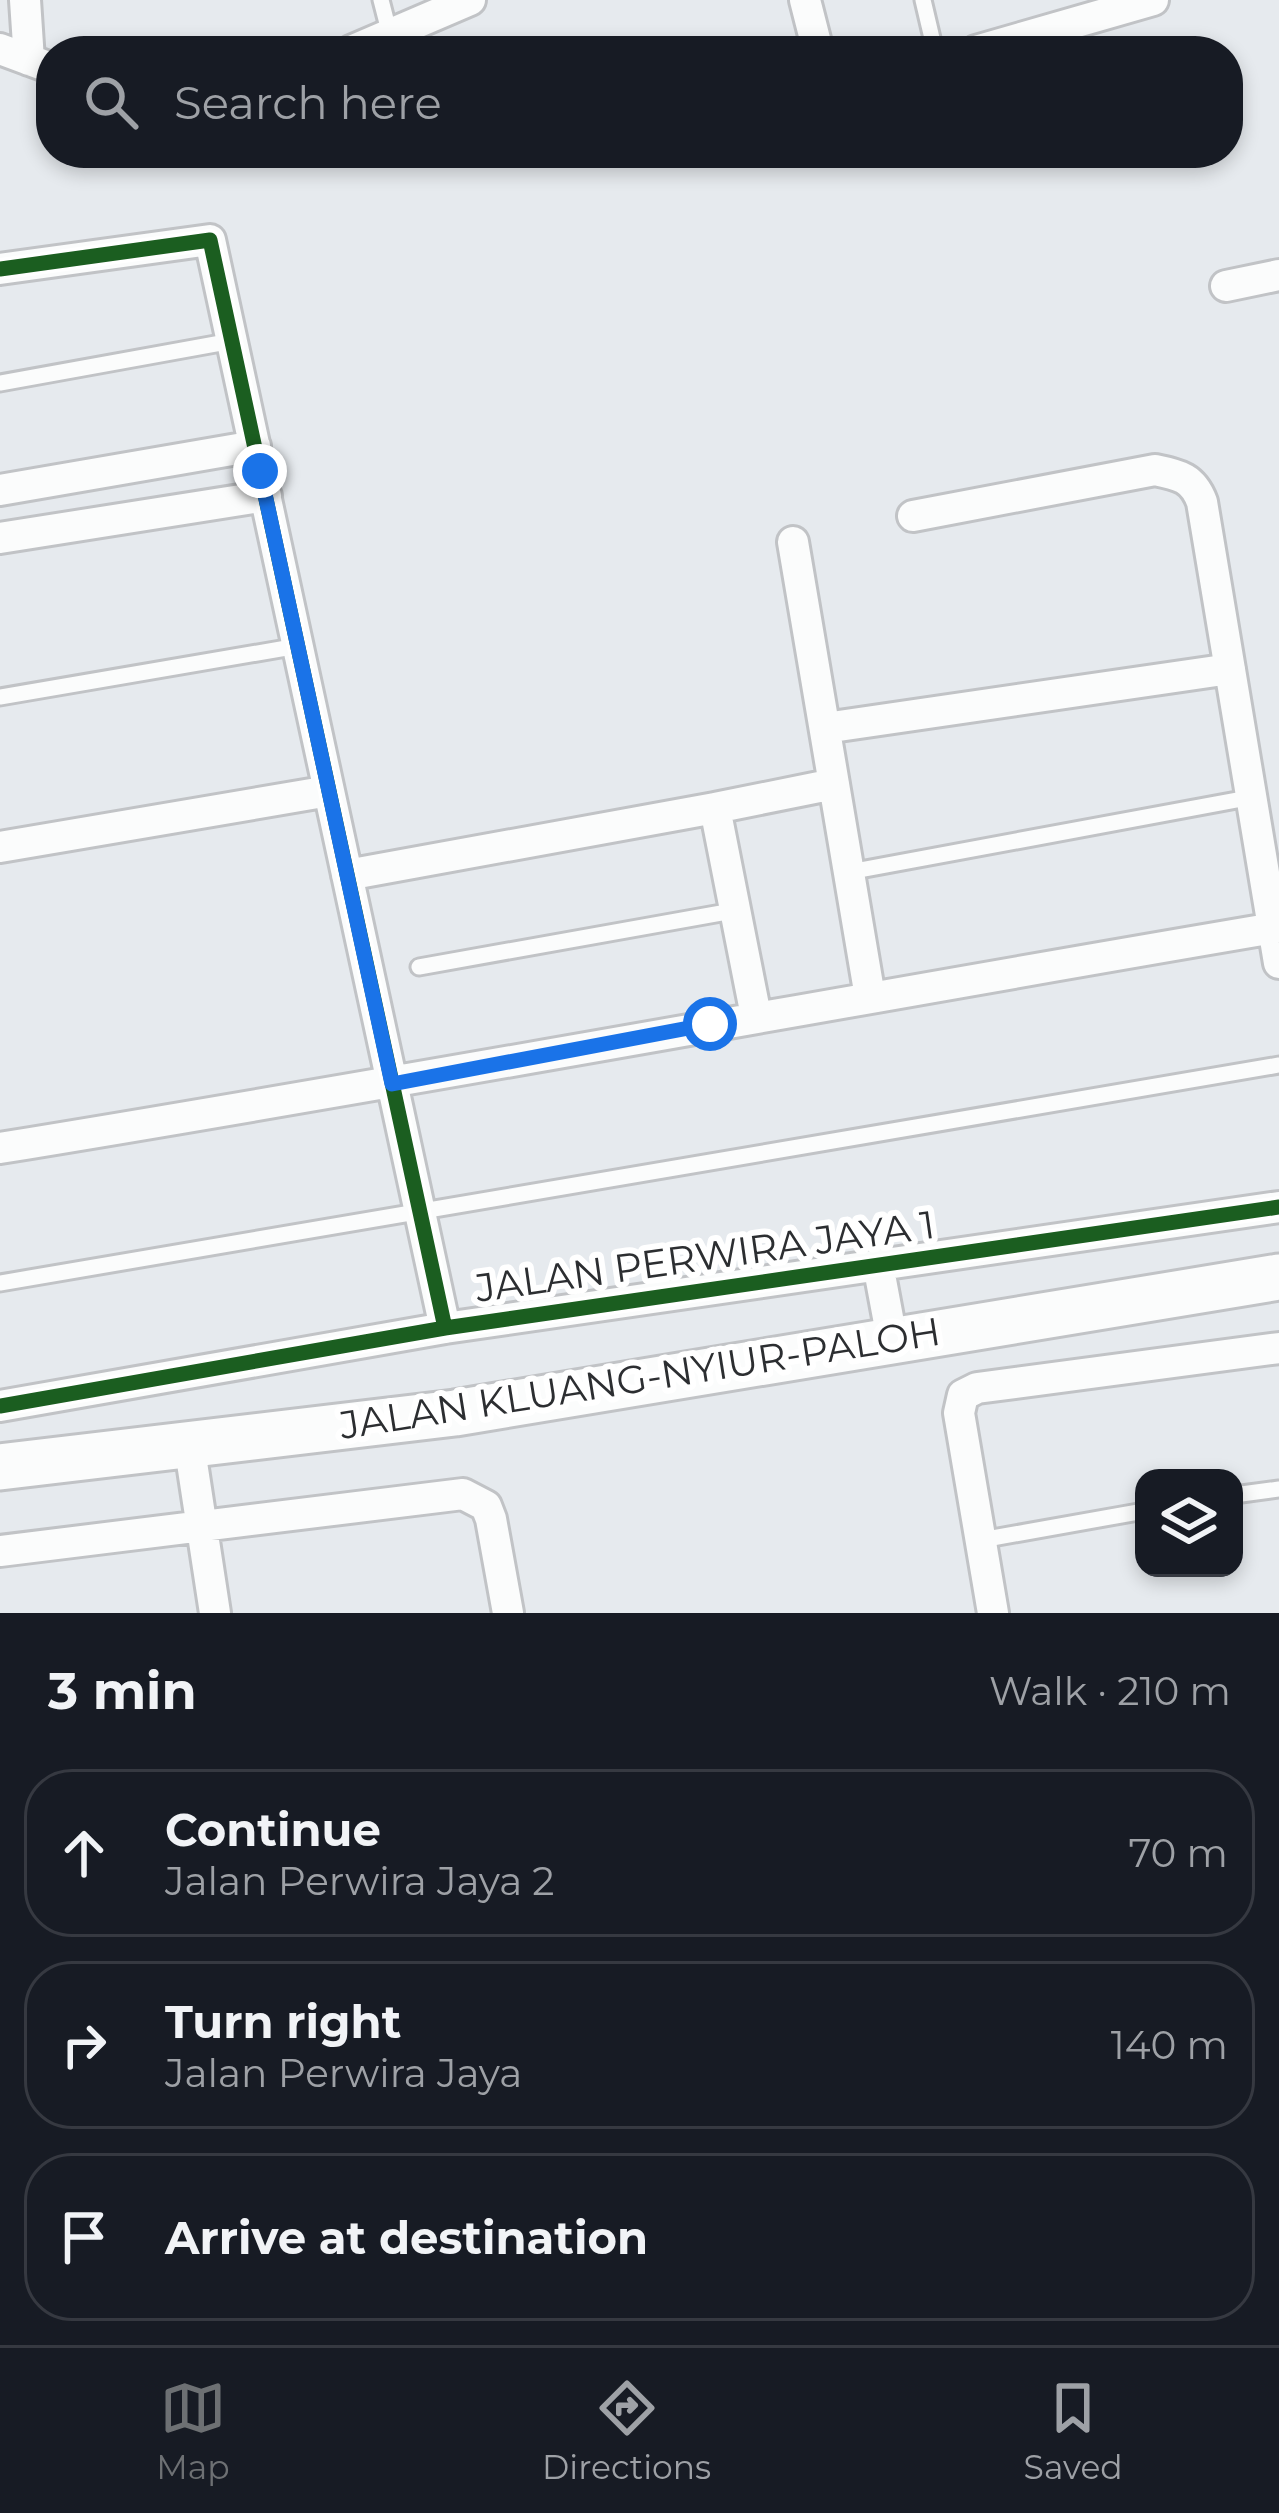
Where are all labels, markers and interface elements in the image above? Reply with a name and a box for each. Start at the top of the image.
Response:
search box [36,36,1243,168]
icon: search [78,69,144,135]
text: Search here [174,75,442,130]
route end [233,444,287,498]
route start [683,997,737,1051]
street label: JALAN PERWIRA JAYA 1 [471,1200,938,1312]
street label: JALAN KLUANG-NYIUR-PALOH [335,1307,944,1449]
map controls [1135,1469,1243,1577]
button: layers [1135,1469,1243,1577]
text: 3 min [48,1660,197,1722]
text: Walk · 210 m [989,1667,1231,1715]
text: Continue [165,1802,381,1857]
icon: ahead [51,1820,117,1886]
text: 70 m [1128,1829,1228,1877]
text: Jalan Perwira Jaya 2 [165,1857,555,1905]
text: Turn right [165,1994,401,2049]
icon: right [51,2012,117,2078]
text: 140 m [1111,2021,1228,2069]
text: Jalan Perwira Jaya [165,2049,522,2097]
icon: arrive [51,2204,117,2270]
text: Arrive at destination [165,2210,648,2265]
tab: Map [156,2375,230,2487]
tab: Directions [542,2375,711,2487]
tab: Saved [1024,2375,1123,2487]

